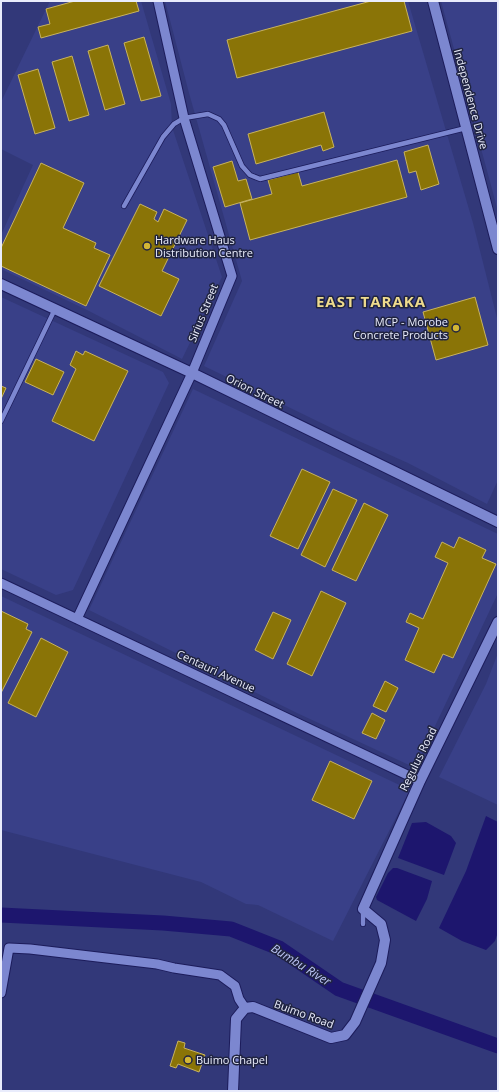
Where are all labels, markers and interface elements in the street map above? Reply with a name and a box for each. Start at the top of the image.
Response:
street label: Independence Drive [451,47,492,151]
place label: Hardware Haus Distribution Centre [155,232,253,260]
marker: Hardware Haus Distribution Centre [142,241,152,251]
street label: Sirius Street [184,281,221,344]
district label: EAST TARAKA [316,291,426,311]
place label: MCP - Morobe Concrete Products [353,314,448,342]
marker: MCP - Morobe Concrete Products [451,323,461,333]
street label: Orion Street [224,370,287,411]
street label: Centauri Avenue [174,646,258,695]
street label: Regulus Road [396,724,440,793]
water label: Bumbu River [268,939,336,990]
street label: Buimo Road [272,996,336,1031]
place label: Buimo Chapel [196,1052,268,1067]
marker: Buimo Chapel [183,1055,193,1065]

